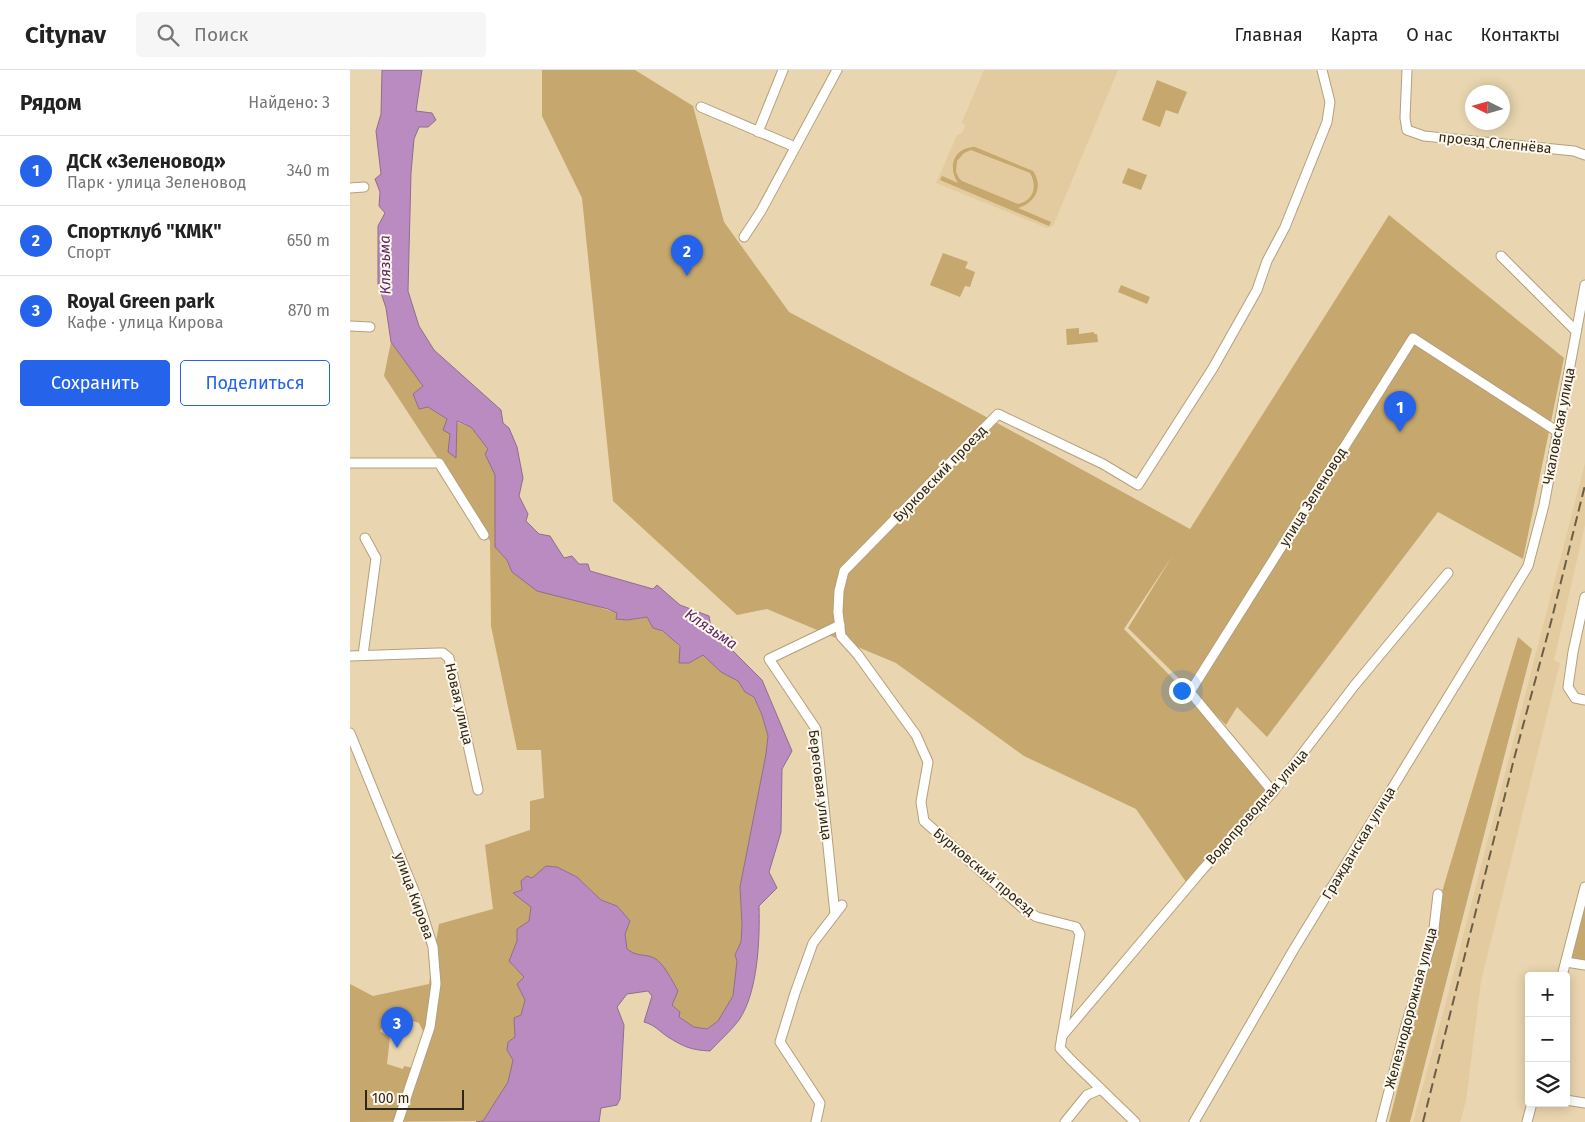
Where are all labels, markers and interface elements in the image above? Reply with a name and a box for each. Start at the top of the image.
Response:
search box [136,12,486,57]
text: Citynav [25,21,106,49]
icon: search [154,21,182,49]
text: Поиск [194,23,248,46]
text: Главная [1235,24,1303,46]
text: Карта [1331,24,1378,46]
text: О нас [1406,24,1453,46]
text: Контакты [1481,24,1560,46]
north arrow [1465,85,1510,130]
text: Рядом [20,90,81,116]
text: Найдено: 3 [248,93,330,112]
street label: проезд Слепнёва [1438,129,1552,157]
text: ДСК «Зеленовод» [67,150,226,173]
text: 1 [32,161,40,180]
text: 340 m [287,161,330,180]
text: Парк · улица Зеленовод [67,173,246,192]
text: Спортклуб "КМК" [67,220,221,243]
text: 2 [32,231,40,250]
text: 650 m [287,231,330,250]
water label: Клязьма [375,235,395,295]
pin: 2 [671,235,703,276]
text: Спорт [67,243,111,262]
text: Royal Green park [67,290,215,313]
text: 3 [32,301,40,320]
text: 870 m [288,301,330,320]
text: Кафе · улица Кирова [67,313,223,332]
button: Сохранить [20,360,170,406]
button: Поделиться [180,360,330,406]
street label: Чкаловская улица [1539,366,1579,486]
pin: 1 [1384,391,1416,432]
street label: Бурковский проезд [890,422,991,526]
street label: улица Зеленовод [1276,444,1350,550]
water label: Клязьма [681,605,741,653]
street label: Новая улица [441,661,477,747]
your location [1169,678,1195,704]
street label: Береговая улица [805,729,835,841]
street label: Водопроводная улица [1202,746,1312,868]
street label: Гражданская улица [1319,784,1399,902]
street label: Бурковский проезд [930,824,1038,920]
street label: улица Кирова [390,850,438,942]
street label: Железнодорожная улица [1381,926,1441,1090]
map controls [1525,972,1570,1107]
button: + [1525,972,1570,1017]
pin: 3 [381,1007,413,1048]
button: − [1525,1017,1570,1062]
button: layers [1525,1062,1570,1107]
scale bar [365,1087,464,1110]
text: 100 m [372,1090,409,1107]

